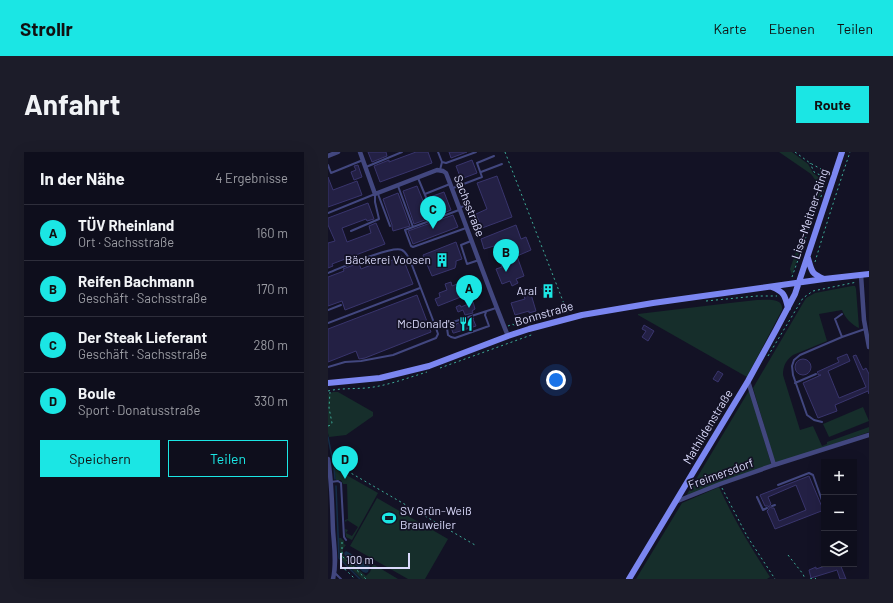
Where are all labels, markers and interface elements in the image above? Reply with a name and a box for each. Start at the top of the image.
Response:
text: Strollr [20,17,73,40]
text: Karte [713,20,747,37]
text: Ebenen [769,20,815,37]
text: Teilen [837,20,873,37]
button: Route [796,86,869,123]
text: Anfahrt [24,87,120,121]
street label: Lise-Meitner-Ring [788,167,830,261]
text: In der Nähe [40,168,125,188]
text: 4 Ergebnisse [215,170,288,186]
street label: Sachsstraße [452,173,488,239]
pin: C [420,196,446,229]
text: TÜV Rheinland [78,216,174,234]
text: A [49,225,57,241]
text: 160 m [256,225,288,241]
text: Ort · Sachsstraße [78,234,174,250]
pin: B [493,239,519,272]
place label: Bäckerei Voosen [345,252,431,266]
building icon: Bäckerei Voosen [434,252,450,268]
text: Reifen Bachmann [78,272,194,290]
pin: A [456,275,482,308]
text: B [49,281,57,297]
text: 170 m [257,281,288,297]
place label: Aral [516,283,537,297]
building icon: Aral [540,283,556,299]
text: Geschäft · Sachsstraße [78,290,207,306]
street label: Bonnstraße [513,298,575,328]
place label: McDonald's [397,316,455,330]
restaurant icon: McDonald's [458,316,474,332]
text: Der Steak Lieferant [78,328,207,346]
text: C [49,337,57,353]
text: 280 m [254,337,288,353]
text: Geschäft · Sachsstraße [78,346,207,362]
your location [546,370,566,390]
text: Boule [78,384,116,402]
street label: Mathildenstraße [679,387,735,466]
text: D [49,393,57,409]
text: 330 m [254,393,288,409]
text: Sport · Donatusstraße [78,402,200,418]
button: Speichern [40,440,160,477]
button: Teilen [168,440,288,477]
pin: D [332,446,358,479]
street label: Freimersdorf [686,455,755,491]
map controls [821,459,857,567]
button: + [821,459,857,495]
button: − [821,495,857,531]
place label: SV Grün-Weiß Brauweiler [400,503,472,531]
sports icon: SV Grün-Weiß Brauweiler [381,510,397,526]
button: layers [821,531,857,567]
scale bar [340,551,410,570]
text: 100 m [346,553,374,566]

